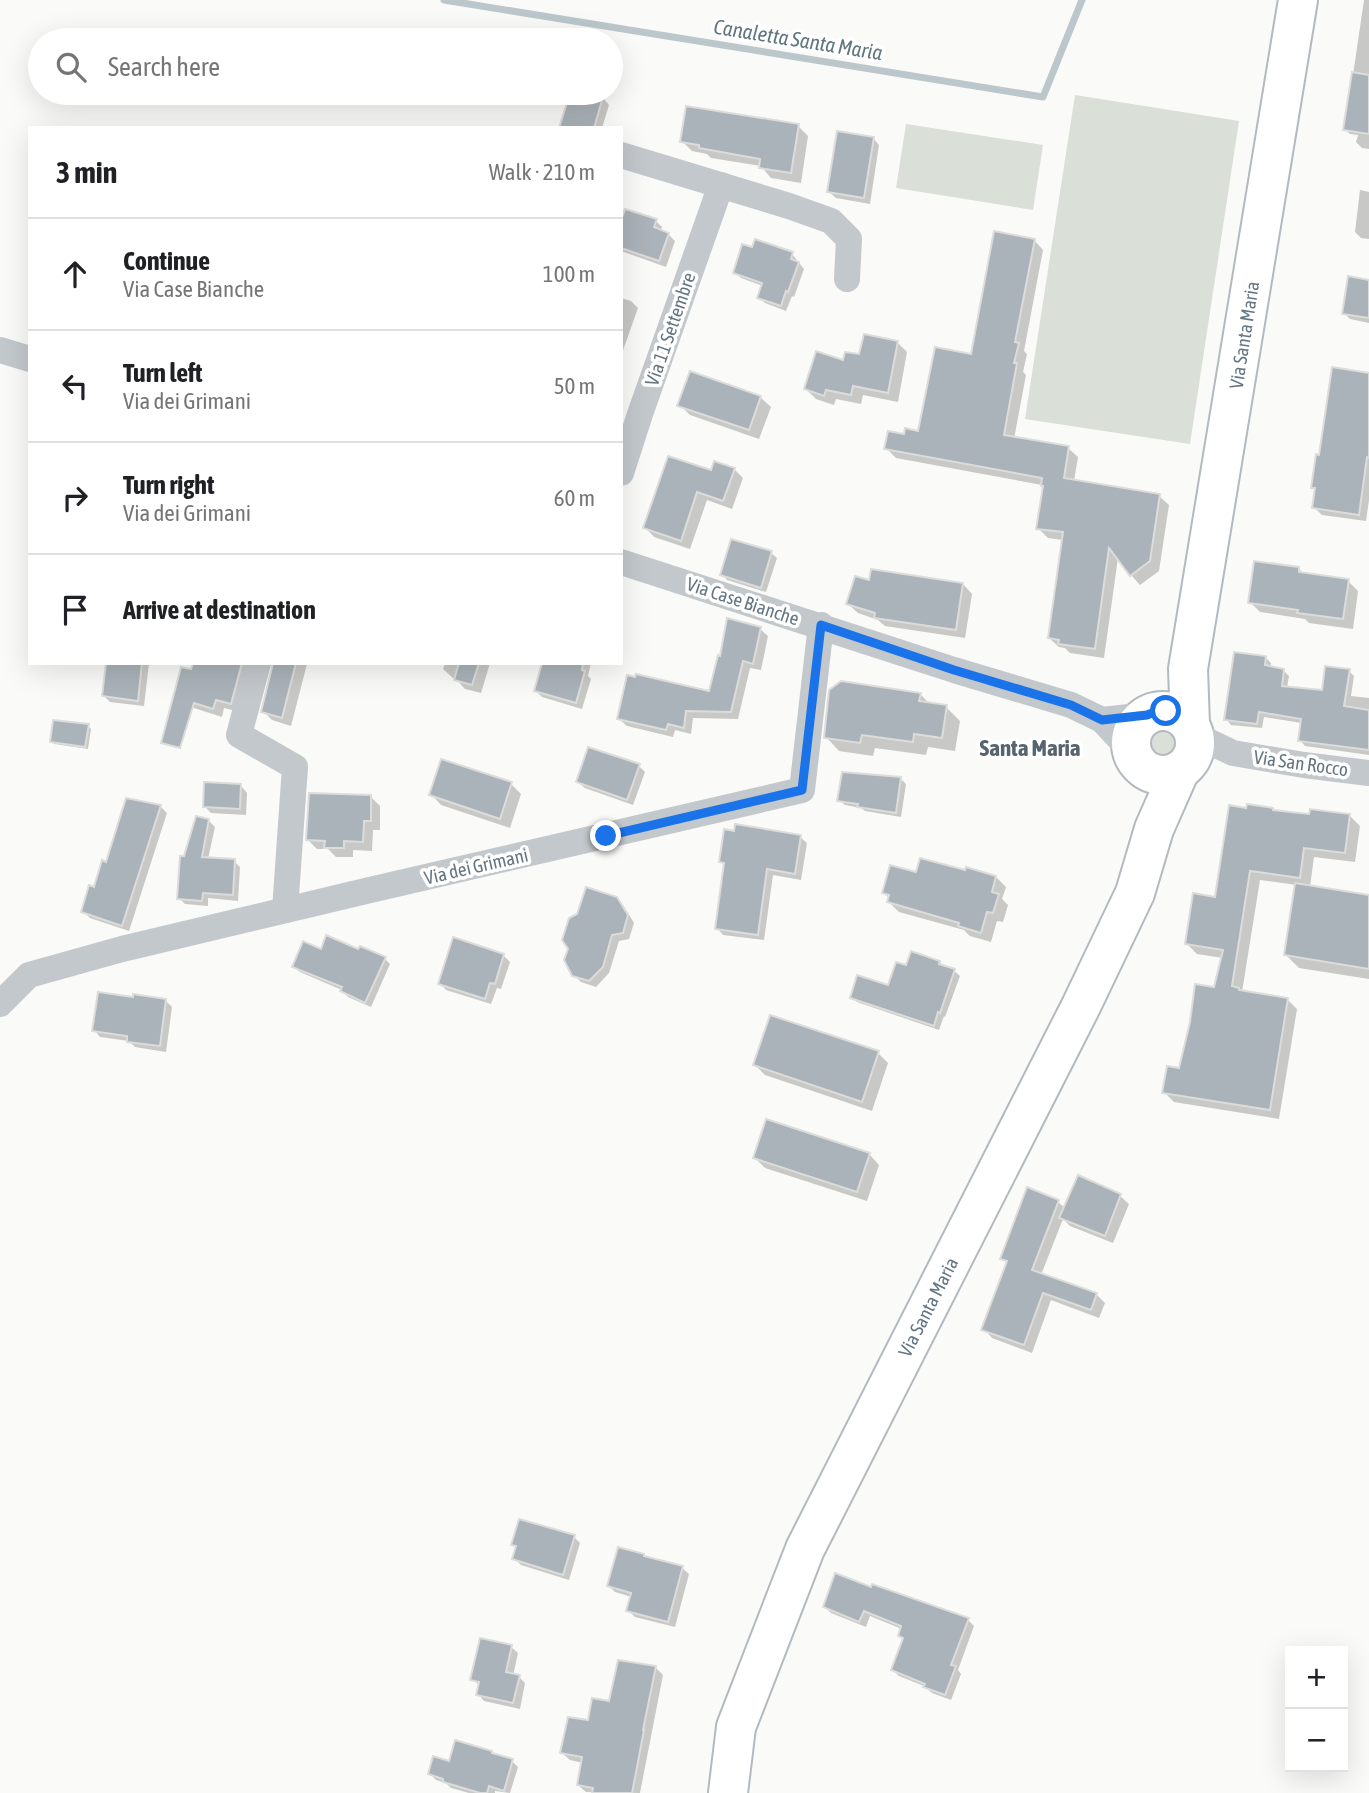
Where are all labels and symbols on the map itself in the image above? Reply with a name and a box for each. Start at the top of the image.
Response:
water label: Canaletta Santa Maria [712,14,884,64]
street label: Via 11 Settembre [640,269,700,389]
street label: Via Santa Maria [1225,280,1263,390]
street label: Via Case Bianche [684,572,802,630]
route start [1150,695,1181,726]
district label: Santa Maria [980,735,1081,761]
street label: Via San Rocco [1252,745,1350,781]
route end [590,820,621,851]
street label: Via dei Grimani [422,843,530,889]
street label: Via Santa Maria [894,1254,962,1360]

